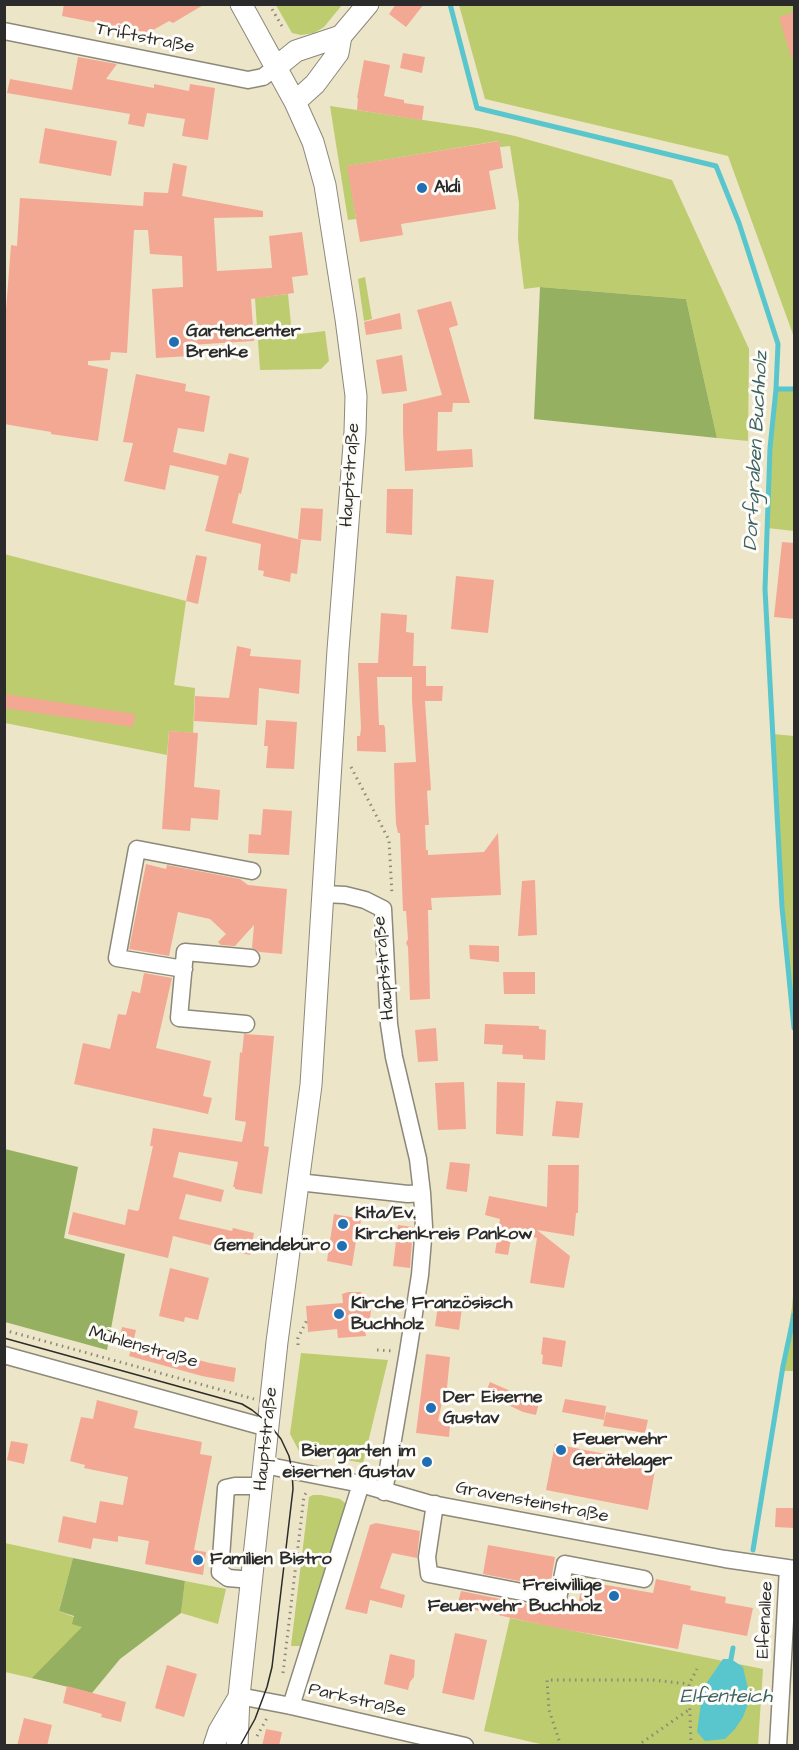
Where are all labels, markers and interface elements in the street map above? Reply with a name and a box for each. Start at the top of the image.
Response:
street label: Triftstraße [94,19,196,59]
place label: Aldi [434,177,460,199]
marker: Aldi [415,181,429,195]
place label: Gartencenter Brenke [186,321,301,364]
marker: Gartencenter Brenke [167,335,181,349]
water label: Dorfgraben Buchholz [740,351,774,551]
street label: Hauptstraße [337,422,365,528]
street label: Hauptstraße [370,915,400,1021]
place label: Kita/Ev. Kirchenkreis Pankow [355,1203,533,1246]
marker: Kita/Ev. Kirchenkreis Pankow [336,1217,350,1231]
place label: Gemeindebüro [214,1235,330,1257]
marker: Gemeindebüro [335,1239,349,1253]
place label: Kirche Französisch Buchholz [351,1293,512,1336]
marker: Kirche Französisch Buchholz [332,1307,346,1321]
street label: Mühlenstraße [86,1322,200,1374]
street label: Hauptstraße [251,1386,283,1492]
place label: Der Eiserne Gustav [443,1387,542,1430]
marker: Der Eiserne Gustav [424,1401,438,1415]
place label: Feuerwehr Gerätelager [573,1429,672,1472]
place label: Biergarten im eisernen Gustav [282,1441,415,1484]
marker: Feuerwehr Gerätelager [554,1443,568,1457]
marker: Biergarten im eisernen Gustav [420,1455,434,1469]
street label: Gravensteinstraße [454,1478,610,1528]
place label: Familien Bistro [210,1549,332,1571]
marker: Familien Bistro [191,1553,205,1567]
place label: Freiwillige Feuerwehr Buchholz [428,1575,602,1618]
street label: Elfenallee [753,1581,779,1659]
marker: Freiwillige Feuerwehr Buchholz [607,1589,621,1603]
street label: Parkstraße [306,1679,408,1723]
water label: Elfenteich [680,1686,772,1710]

